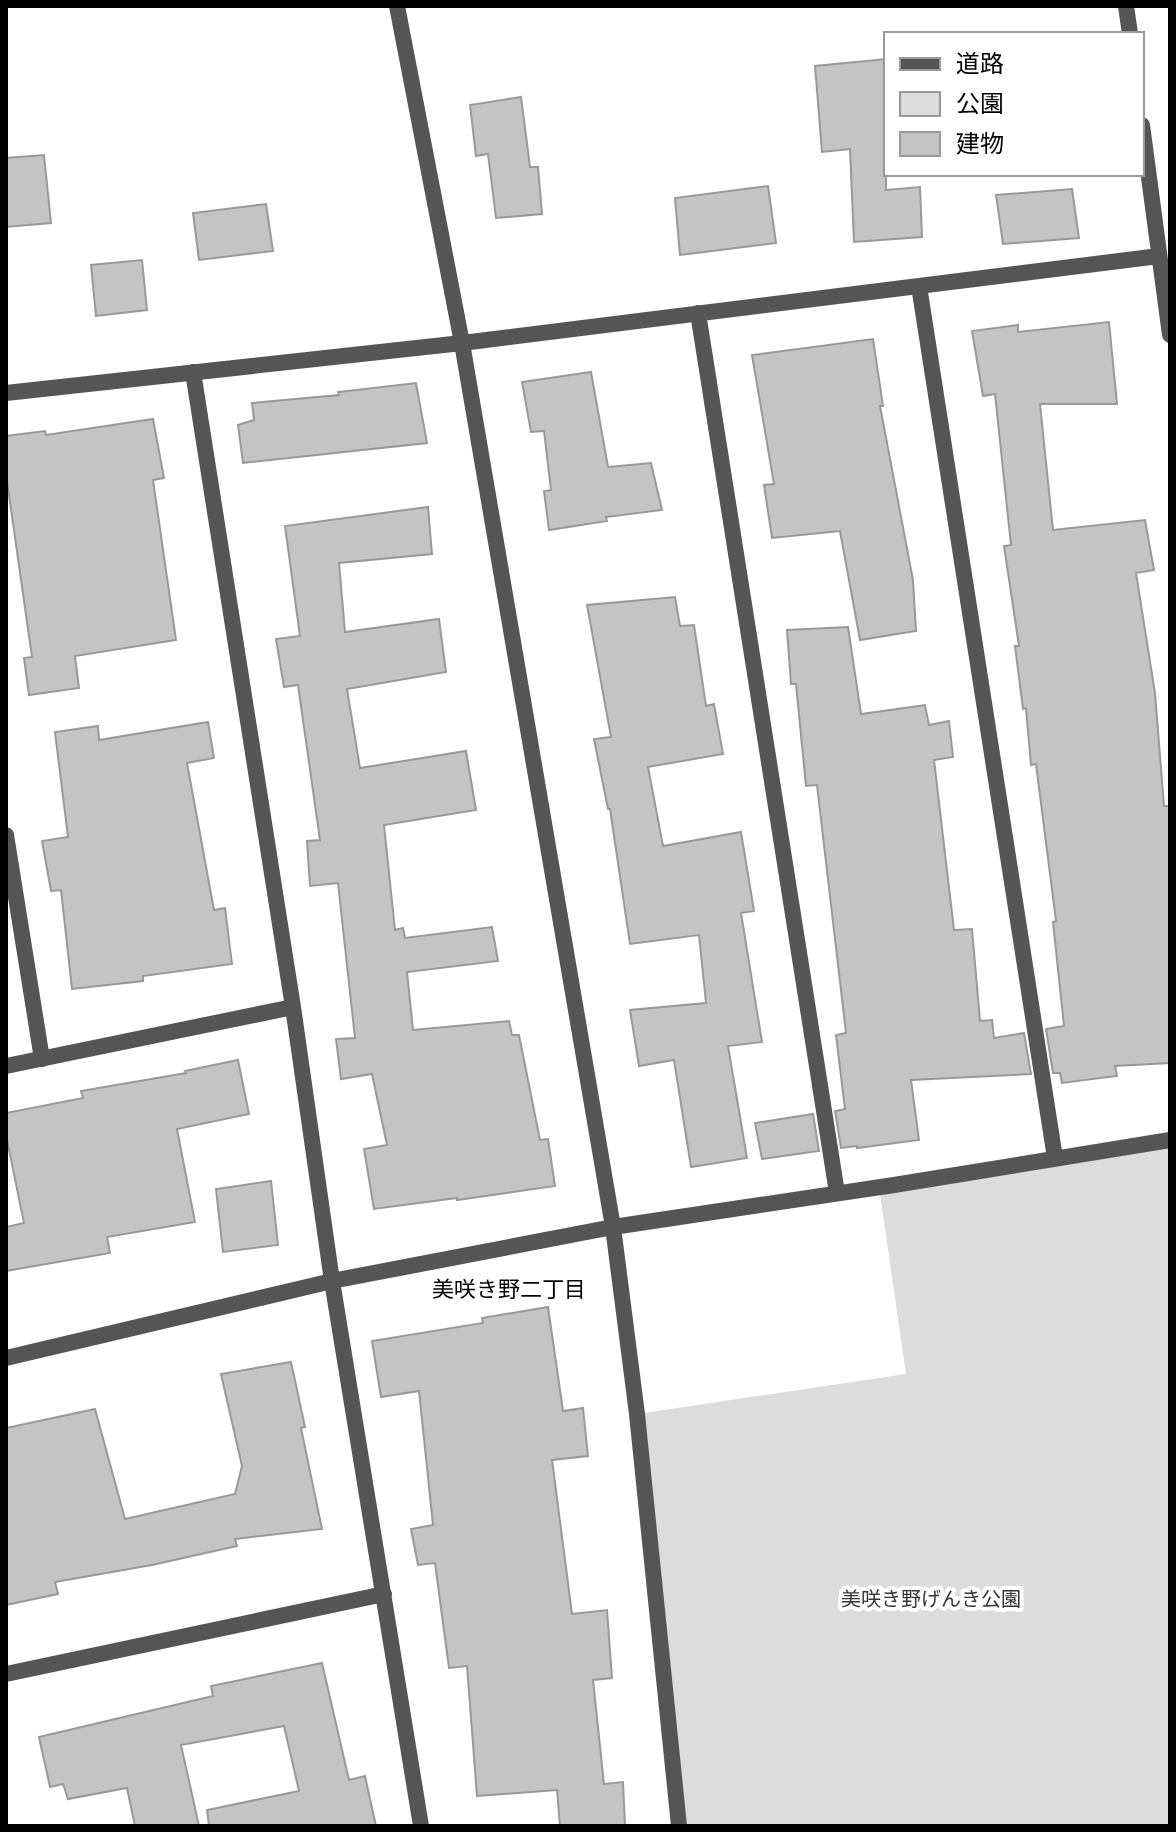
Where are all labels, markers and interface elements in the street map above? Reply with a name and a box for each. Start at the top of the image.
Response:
legend [884,32,1144,176]
text: 道路 [956,50,1004,78]
text: 公園 [956,90,1004,118]
text: 建物 [956,130,1004,158]
district label: 美咲き野二丁目 [432,1277,586,1302]
park label: 美咲き野げんき公園 [841,1587,1021,1611]

